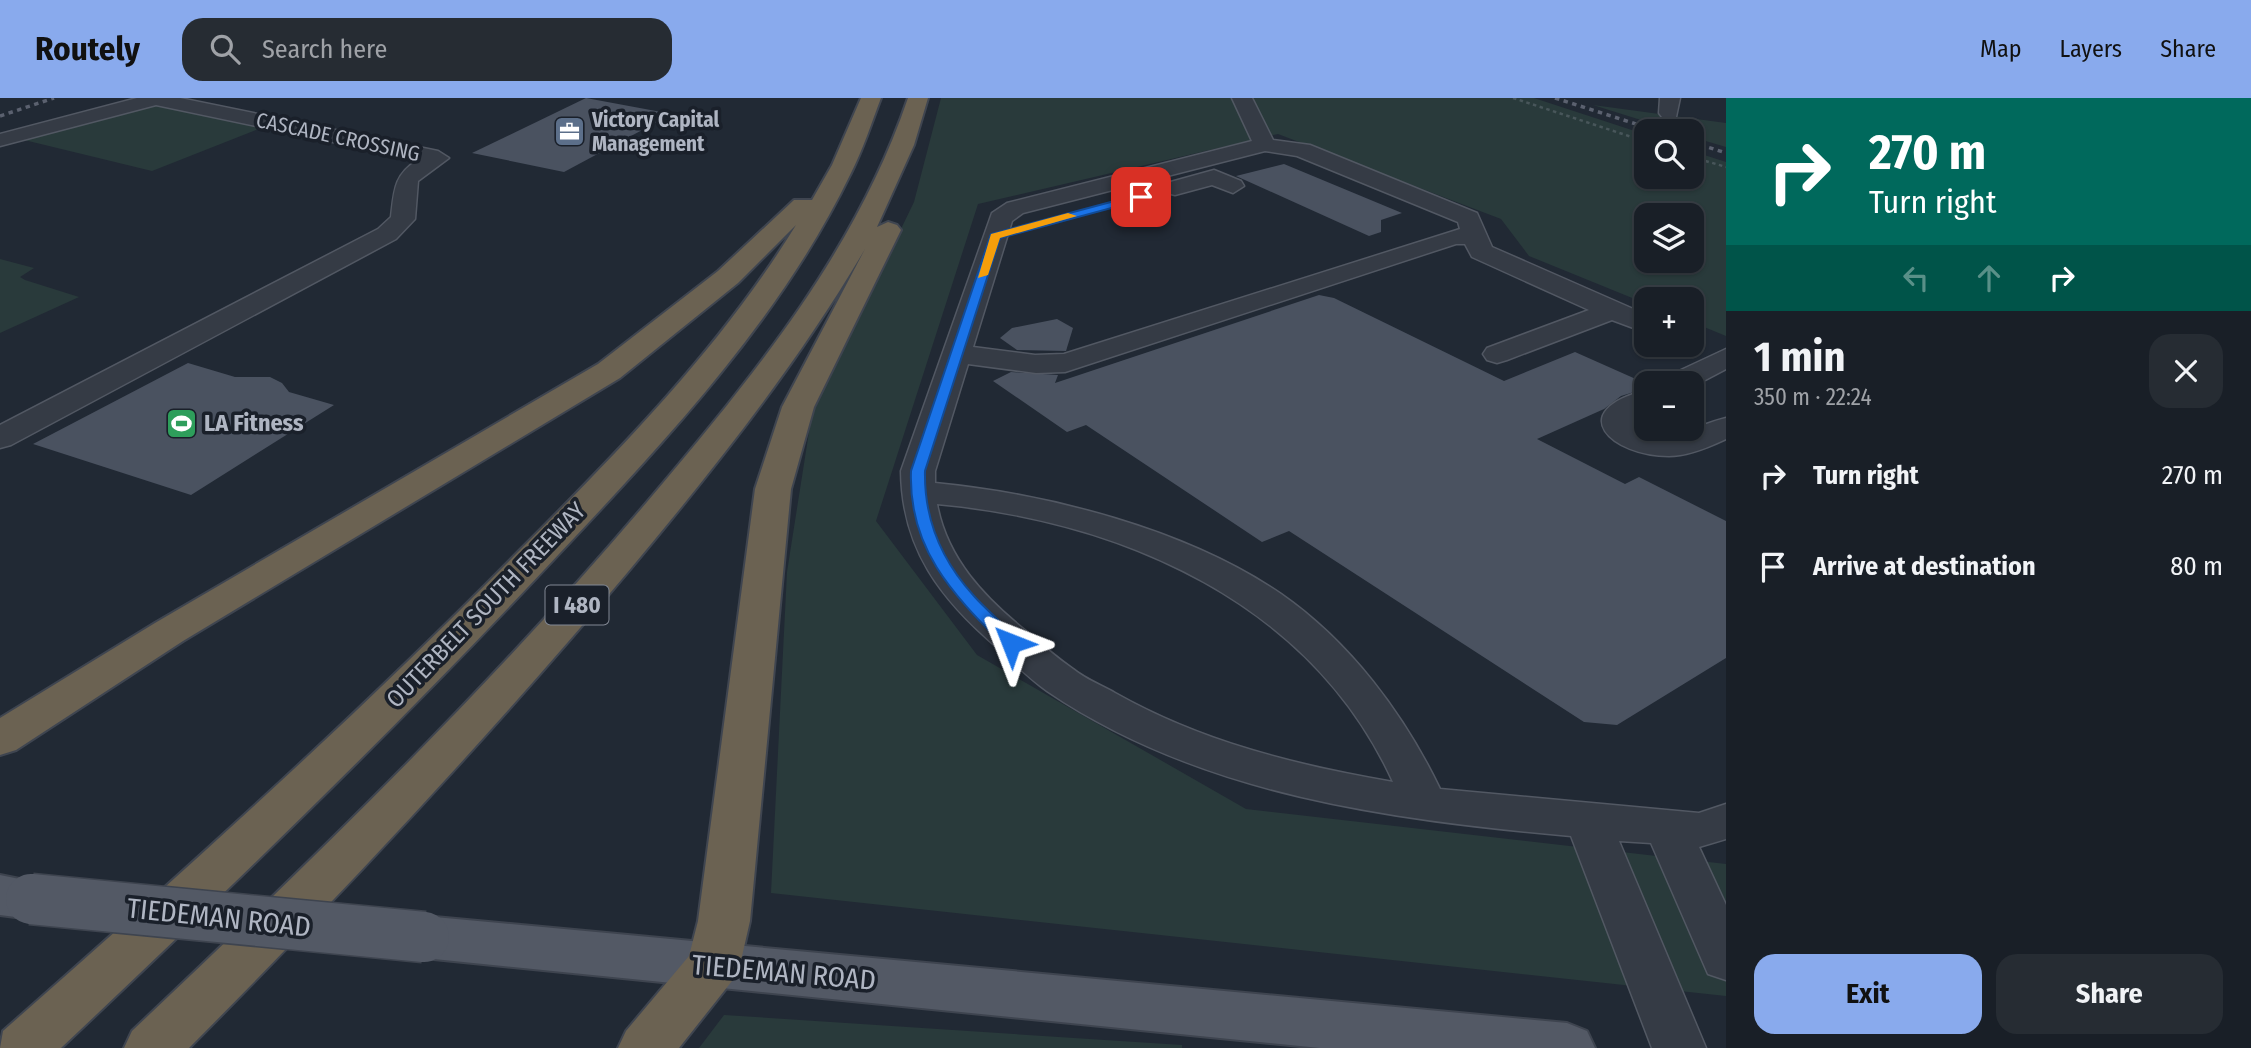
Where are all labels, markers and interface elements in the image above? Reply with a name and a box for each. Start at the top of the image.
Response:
search box [182,18,672,81]
text: Routely [35,29,140,69]
icon: search [206,30,244,68]
text: Search here [262,34,387,65]
text: Map [1980,35,2022,63]
text: Layers [2060,35,2122,63]
text: Share [2160,35,2216,63]
street label: CASCADE CROSSING [254,107,422,167]
place label: Victory Capital Management [591,107,719,157]
office icon: Victory Capital Management [552,115,586,149]
map controls [1634,119,1704,441]
button: search [1634,119,1704,189]
text: 270 m [1869,123,1986,182]
icon: right [1754,126,1845,217]
pin [1111,167,1171,227]
icon: arrive [1122,178,1160,216]
text: Turn right [1869,183,1996,221]
button: layers [1634,203,1704,273]
icon: left [1897,259,1935,297]
icon: ahead [1970,259,2008,297]
icon: right [2043,259,2081,297]
button: + [1634,287,1704,357]
text: 1 min [1754,332,1845,382]
button: close [2149,334,2223,408]
button: − [1634,371,1704,441]
text: 350 m · 22:24 [1754,383,1872,411]
sports icon: LA Fitness [164,406,198,440]
place label: LA Fitness [204,409,304,437]
icon: right [1754,457,1792,495]
text: Turn right [1813,460,1919,491]
text: 270 m [2162,460,2223,491]
street label: OUTERBELT SOUTH FREEWAY [381,497,591,713]
icon: arrive [1754,548,1792,586]
text: Arrive at destination [1813,551,2036,582]
text: 80 m [2170,551,2223,582]
road number: I 480 [546,586,608,624]
position arrow [974,606,1048,680]
street label: TIEDEMAN ROAD [126,891,312,944]
street label: TIEDEMAN ROAD [691,948,877,997]
button: Exit [1754,954,1982,1034]
button: Share [1996,954,2223,1034]

